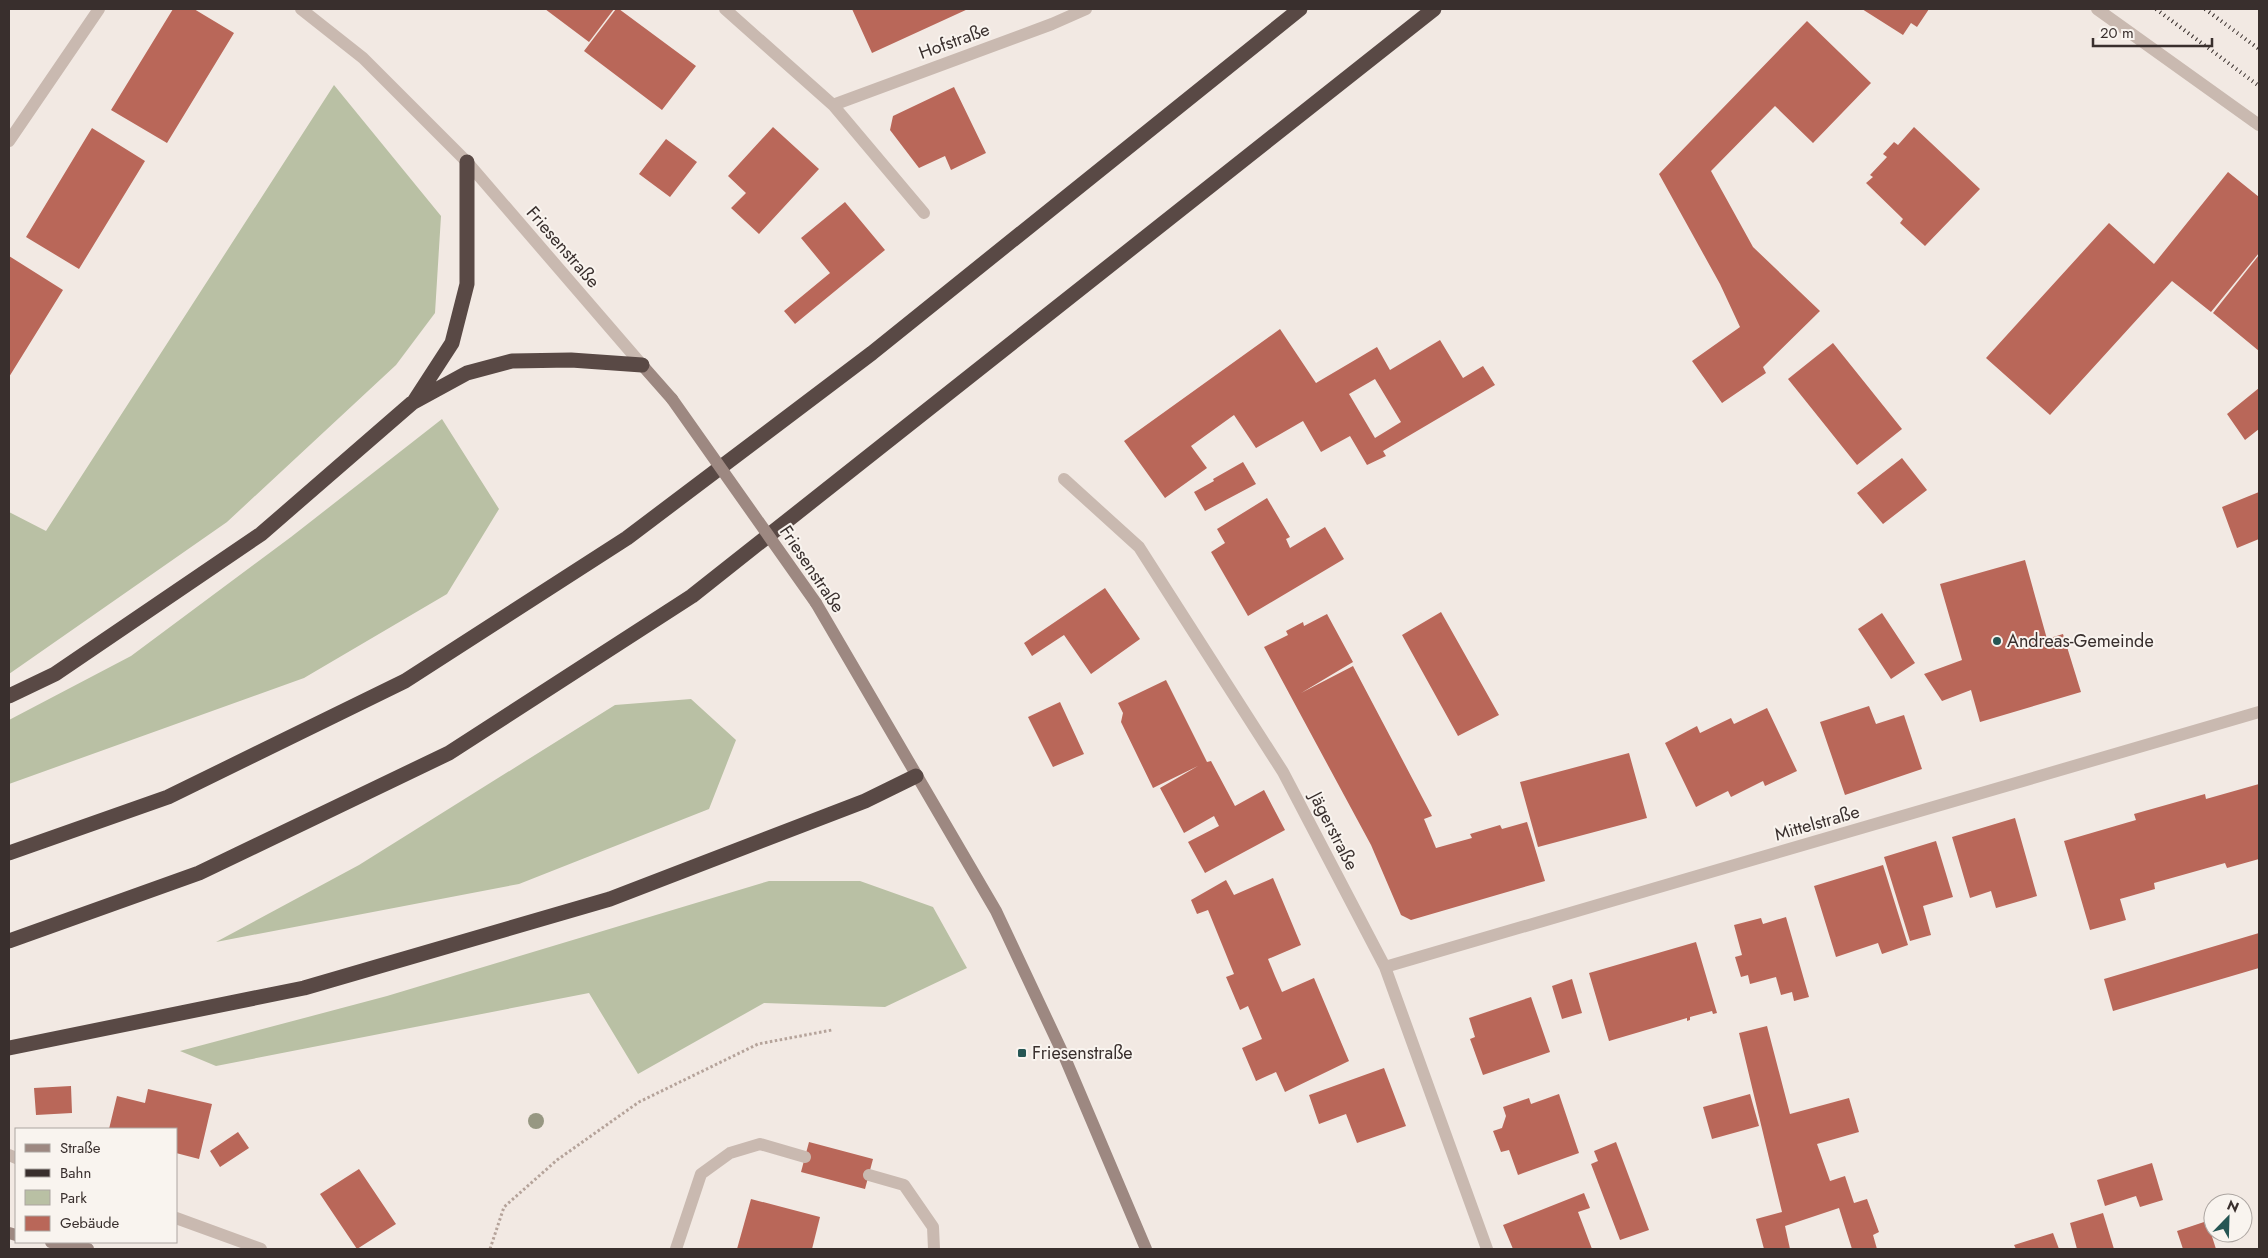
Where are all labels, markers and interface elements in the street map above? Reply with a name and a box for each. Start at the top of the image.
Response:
scale bar [2093,15,2212,47]
street label: Hofstraße [915,16,993,66]
text: 20 m [2100,22,2134,44]
street label: Friesenstraße [520,201,606,293]
street label: Friesenstraße [773,520,851,618]
place label: Andreas-Gemeinde [2007,628,2154,654]
marker: Andreas-Gemeinde [1991,635,2003,647]
street label: Jägerstraße [1302,786,1365,875]
street label: Mittelstraße [1772,798,1862,848]
place label: Friesenstraße [1032,1040,1133,1066]
marker: Friesenstraße [1016,1047,1028,1059]
legend [15,1128,178,1243]
text: Straße [60,1137,101,1159]
text: Bahn [60,1162,91,1184]
text: Park [60,1187,87,1209]
north arrow [2203,1193,2253,1243]
text: N [2224,1195,2242,1217]
text: Gebäude [60,1212,120,1234]

